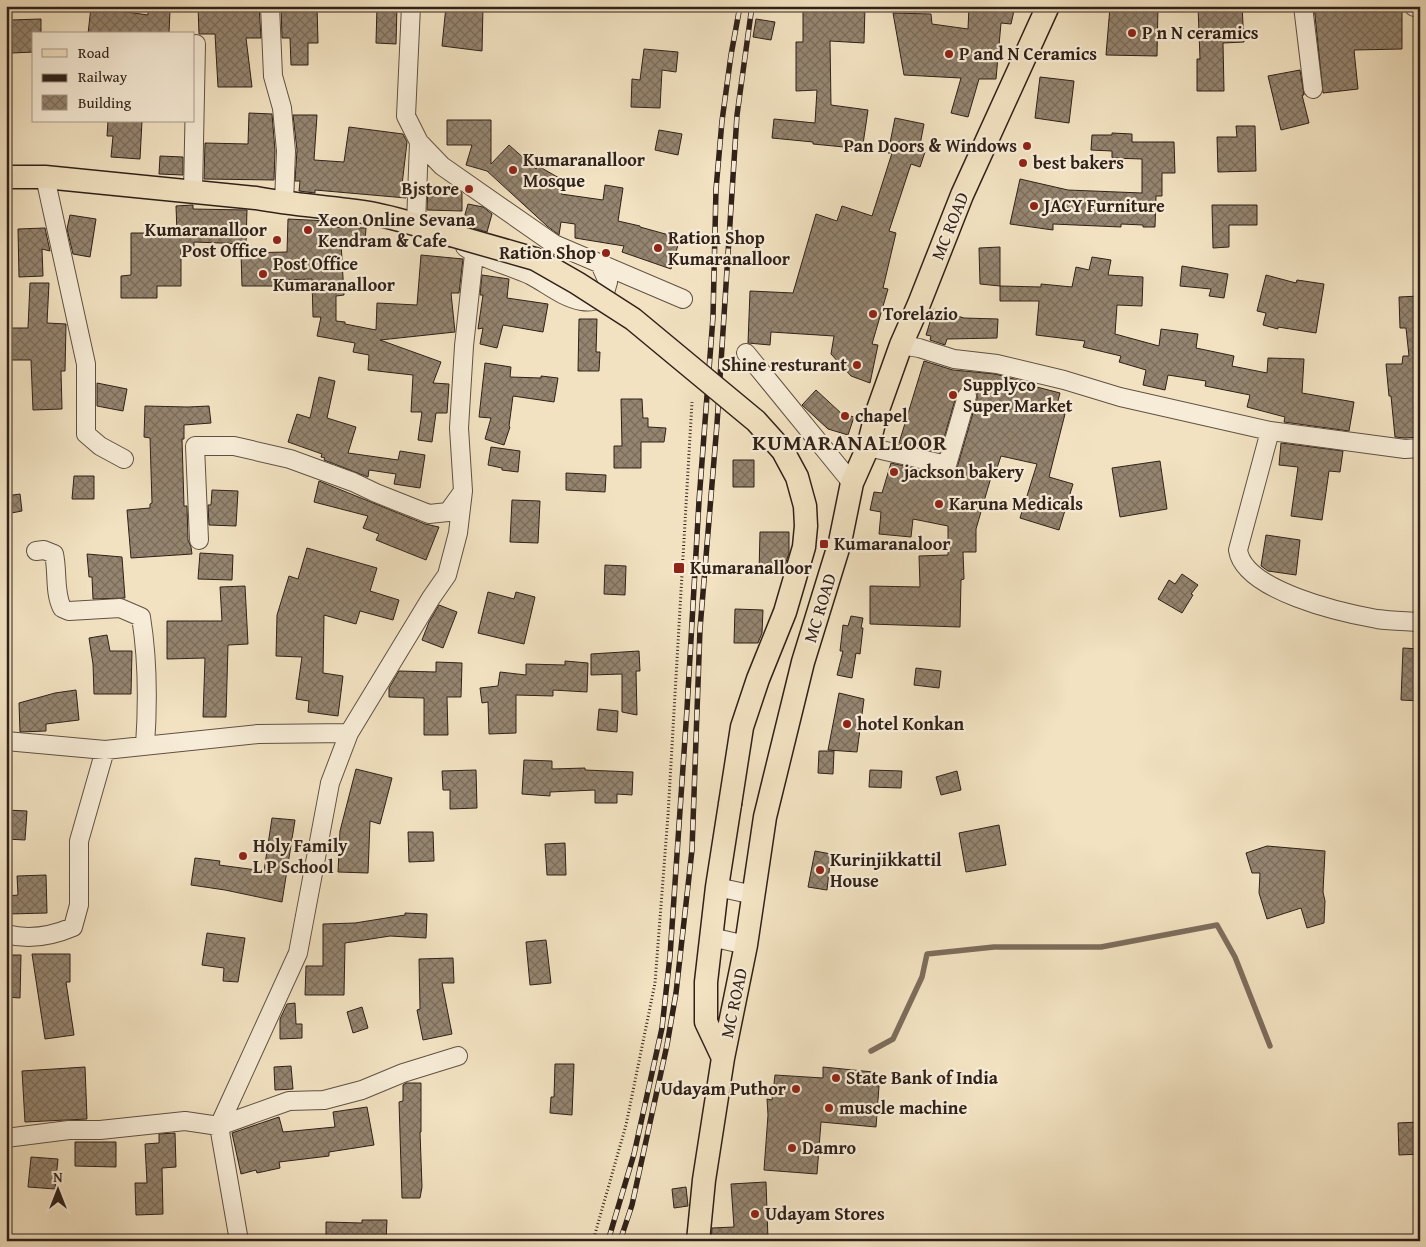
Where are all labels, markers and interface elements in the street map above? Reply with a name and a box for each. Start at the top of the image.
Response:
place label: P n N ceramics [1142,19,1259,46]
marker: P n N ceramics [1126,27,1138,39]
legend [32,32,195,122]
place label: P and N Ceramics [959,40,1097,67]
text: Road [78,42,109,63]
marker: P and N Ceramics [943,48,955,60]
text: Railway [78,66,128,87]
text: Building [78,92,132,113]
place label: Pan Doors & Windows [843,132,1017,159]
marker: Pan Doors & Windows [1021,140,1033,152]
place label: Kumaranalloor Mosque [523,146,646,194]
place label: best bakers [1033,149,1124,176]
marker: best bakers [1017,157,1029,169]
marker: Kumaranalloor Mosque [507,164,519,176]
place label: Bjstore [402,175,459,202]
marker: Bjstore [463,183,475,195]
street label: MC ROAD [924,188,975,264]
place label: JACY Furniture [1041,192,1165,219]
marker: JACY Furniture [1028,200,1040,212]
place label: Xeon Online Sevana Kendram & Cafe [318,206,476,254]
place label: Kumaranalloor Post Office [145,216,268,264]
marker: Xeon Online Sevana Kendram & Cafe [302,224,314,236]
place label: Ration Shop Kumaranalloor [668,224,791,272]
marker: Kumaranalloor Post Office [271,234,283,246]
place label: Ration Shop [499,239,596,266]
marker: Ration Shop Kumaranalloor [652,242,664,254]
marker: Ration Shop [600,247,612,259]
place label: Post Office Kumaranalloor [273,250,396,298]
marker: Post Office Kumaranalloor [257,268,269,280]
place label: Torelazio [883,300,958,327]
marker: Torelazio [867,308,879,320]
place label: Shine resturant [721,351,847,378]
marker: Shine resturant [851,359,863,371]
place label: Supplyco Super Market [963,371,1073,419]
marker: Supplyco Super Market [947,389,959,401]
place label: chapel [855,402,908,429]
marker: chapel [839,410,851,422]
district label: KUMARANALLOOR [752,426,948,458]
place label: jackson bakery [901,458,1025,485]
marker: jackson bakery [888,466,900,478]
place label: Karuna Medicals [949,490,1083,517]
marker: Karuna Medicals [933,498,945,510]
place label: Kumaranaloor [834,530,951,557]
marker: Kumaranaloor [818,538,830,550]
place label: Kumaranalloor [690,554,813,581]
marker: Kumaranalloor [672,561,686,575]
street label: MC ROAD [796,570,843,646]
place label: hotel Konkan [857,710,964,737]
marker: hotel Konkan [841,718,853,730]
place label: Holy Family L P School [253,832,348,880]
place label: Kurinjikkattil House [830,846,942,894]
marker: Holy Family L P School [237,850,249,862]
marker: Kurinjikkattil House [814,864,826,876]
street label: MC ROAD [713,965,754,1040]
place label: State Bank of India [846,1064,999,1091]
marker: State Bank of India [830,1072,842,1084]
place label: Udayam Puthor [661,1075,787,1102]
marker: Udayam Puthor [790,1083,802,1095]
place label: muscle machine [839,1094,967,1121]
marker: muscle machine [823,1102,835,1114]
place label: Damro [802,1134,856,1161]
marker: Damro [786,1142,798,1154]
north arrow [32,1164,82,1214]
text: N [53,1167,63,1187]
place label: Udayam Stores [765,1200,885,1227]
marker: Udayam Stores [749,1208,761,1220]

